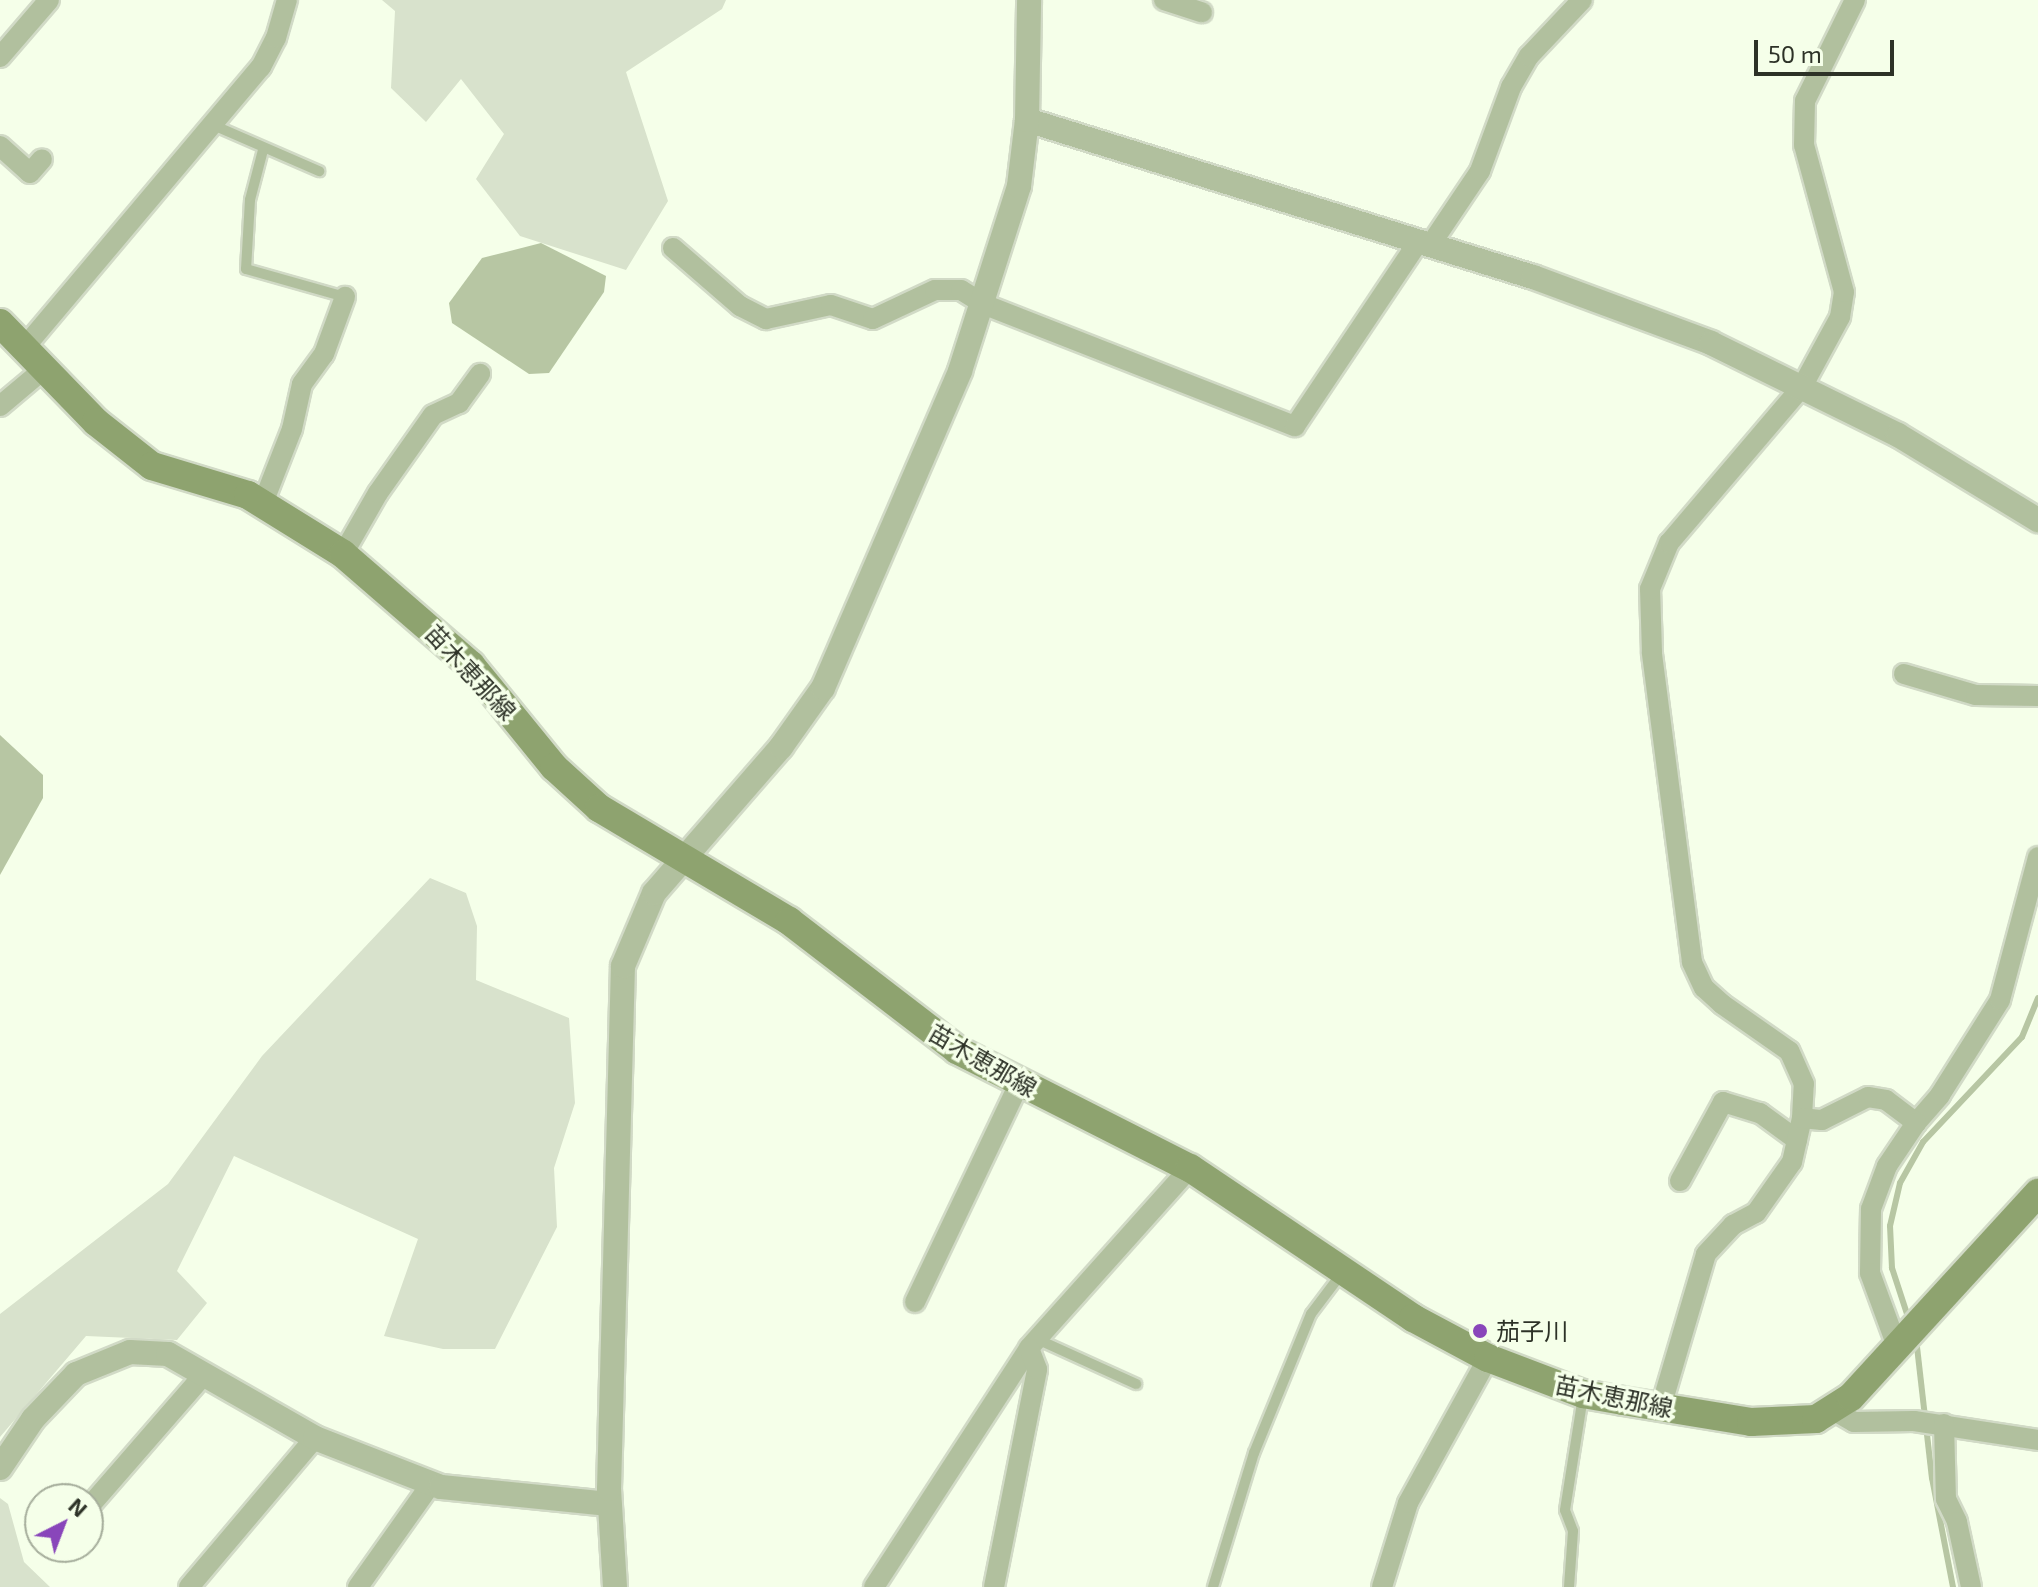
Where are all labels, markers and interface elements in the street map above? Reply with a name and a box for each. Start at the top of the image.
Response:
scale bar [1758,24,1898,74]
text: 50 m [1768,39,1822,68]
street label: 苗木恵那線 [420,618,522,726]
street label: 苗木恵那線 [924,1018,1042,1102]
place label: 茄子川 [1496,1317,1568,1345]
marker: 茄子川 [1471,1322,1489,1340]
street label: 苗木恵那線 [1552,1369,1676,1423]
north arrow [24,1483,104,1563]
text: N [64,1492,93,1522]

